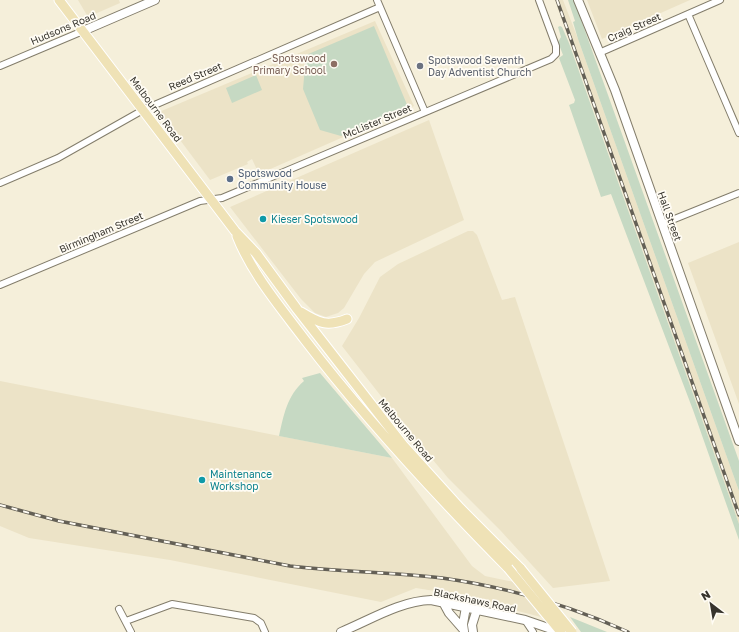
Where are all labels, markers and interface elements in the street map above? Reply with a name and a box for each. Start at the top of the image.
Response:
street label: Hudsons Road [29,9,97,47]
street label: Craig Street [605,10,663,44]
place label: Spotswood Primary School [253,52,326,76]
place label: Spotswood Seventh Day Adventist Church [428,54,531,78]
street label: Reed Street [167,59,223,93]
marker: Spotswood Primary School [329,59,339,69]
marker: Spotswood Seventh Day Adventist Church [415,61,425,71]
street label: Melbourne Road [128,74,184,144]
street label: McLister Street [341,101,413,141]
place label: Spotswood Community House [238,167,327,191]
marker: Spotswood Community House [225,174,235,184]
street label: Hall Street [656,190,684,242]
street label: Birmingham Street [57,209,145,255]
place label: Kieser Spotswood [271,213,358,225]
marker: Kieser Spotswood [258,214,268,224]
street label: Melbourne Road [376,396,436,464]
place label: Maintenance Workshop [210,468,272,492]
marker: Maintenance Workshop [197,475,207,485]
north arrow [691,584,731,624]
street label: Blackshaws Road [433,585,517,615]
text: N [699,587,713,603]

